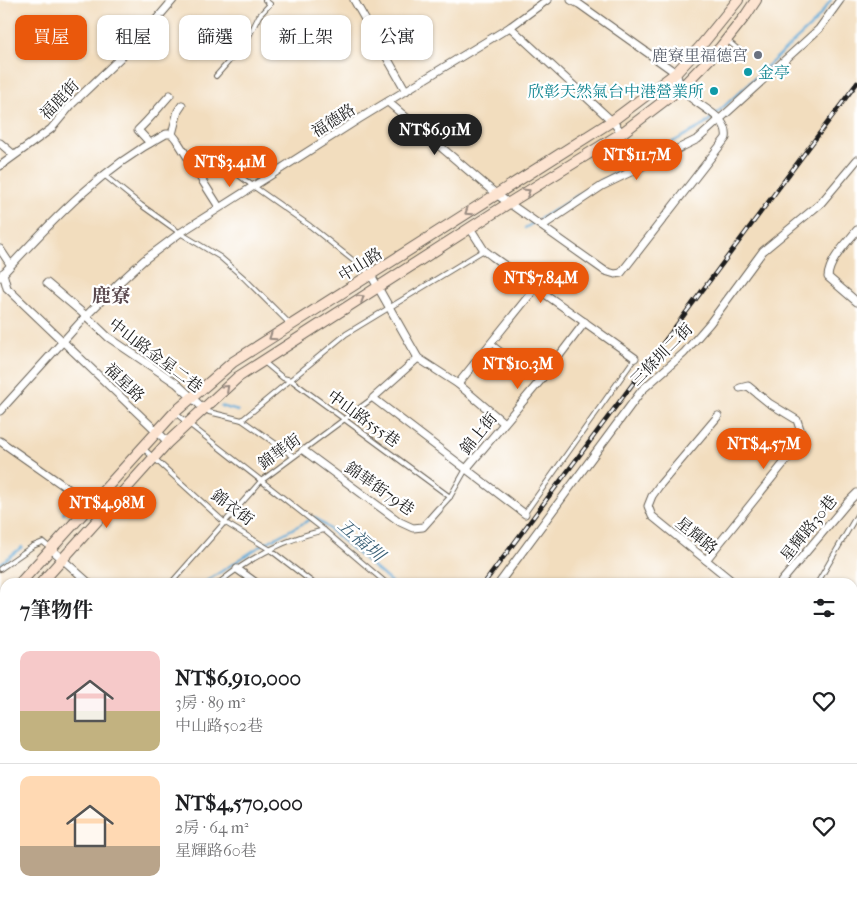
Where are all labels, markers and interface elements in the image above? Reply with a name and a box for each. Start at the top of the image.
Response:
chip: 買屋 [15,15,87,60]
chip: 租屋 [97,15,169,60]
chip: 篩選 [179,15,251,60]
chip: 新上架 [261,15,351,60]
chip: 公寓 [361,15,433,60]
place label: 鹿寮里福德宮 [652,46,748,65]
marker: 鹿寮里福德宮 [752,49,764,61]
place label: 金亭 [758,63,790,82]
marker: 金亭 [742,66,754,78]
street label: 福鹿街 [36,75,83,123]
place label: 欣彰天然氣台中港營業所 [528,82,704,101]
marker: 欣彰天然氣台中港營業所 [708,85,720,97]
street label: 福德路 [308,100,359,141]
pin: NT$6.91M [383,114,487,156]
text: NT$6.91M [399,120,471,139]
pin: NT$11.7M [585,138,689,181]
text: NT$11.7M [603,145,671,164]
pin: NT$3.41M [178,146,282,188]
text: NT$3.41M [194,152,266,171]
one-way arrow [522,188,531,198]
one-way arrow [464,206,474,215]
street label: 中山路 [335,244,386,285]
pin: NT$7.84M [489,262,593,304]
text: NT$7.84M [504,268,578,287]
district label: 鹿寮 [92,285,130,307]
one-way arrow [356,295,365,305]
street label: 中山路金星二巷 [105,314,206,397]
street label: 三條圳二街 [626,319,696,389]
one-way arrow [268,331,277,341]
pin: NT$10.3M [466,348,570,390]
text: NT$10.3M [483,354,553,373]
street label: 福星路 [101,359,149,406]
one-way arrow [220,384,229,393]
street label: 中山路555巷 [324,386,404,451]
street label: 錦上街 [455,409,501,459]
pin: NT$4.57M [712,428,816,470]
street label: 錦華街 [253,430,304,474]
text: NT$4.57M [727,434,801,453]
street label: 錦華街79巷 [341,457,418,519]
street label: 錦衣街 [207,485,258,529]
pin: NT$4.98M [55,486,159,529]
street label: 星輝路30巷 [776,491,841,565]
text: NT$4.98M [69,493,145,512]
street label: 星輝路 [672,513,721,558]
water label: 五福圳 [333,515,390,568]
icon: filters [810,594,838,622]
text: 7筆物件 [20,598,93,622]
text: NT$6,910,000 [175,666,301,690]
icon: home [60,671,120,731]
icon: heart [810,687,838,715]
text: 3房 · 89 m² [175,693,245,712]
text: 中山路502巷 [175,716,263,735]
text: NT$4,570,000 [175,791,303,815]
icon: home [60,796,120,856]
icon: heart [810,812,838,840]
text: 2房 · 64 m² [175,818,249,837]
text: 星輝路60巷 [175,841,257,860]

